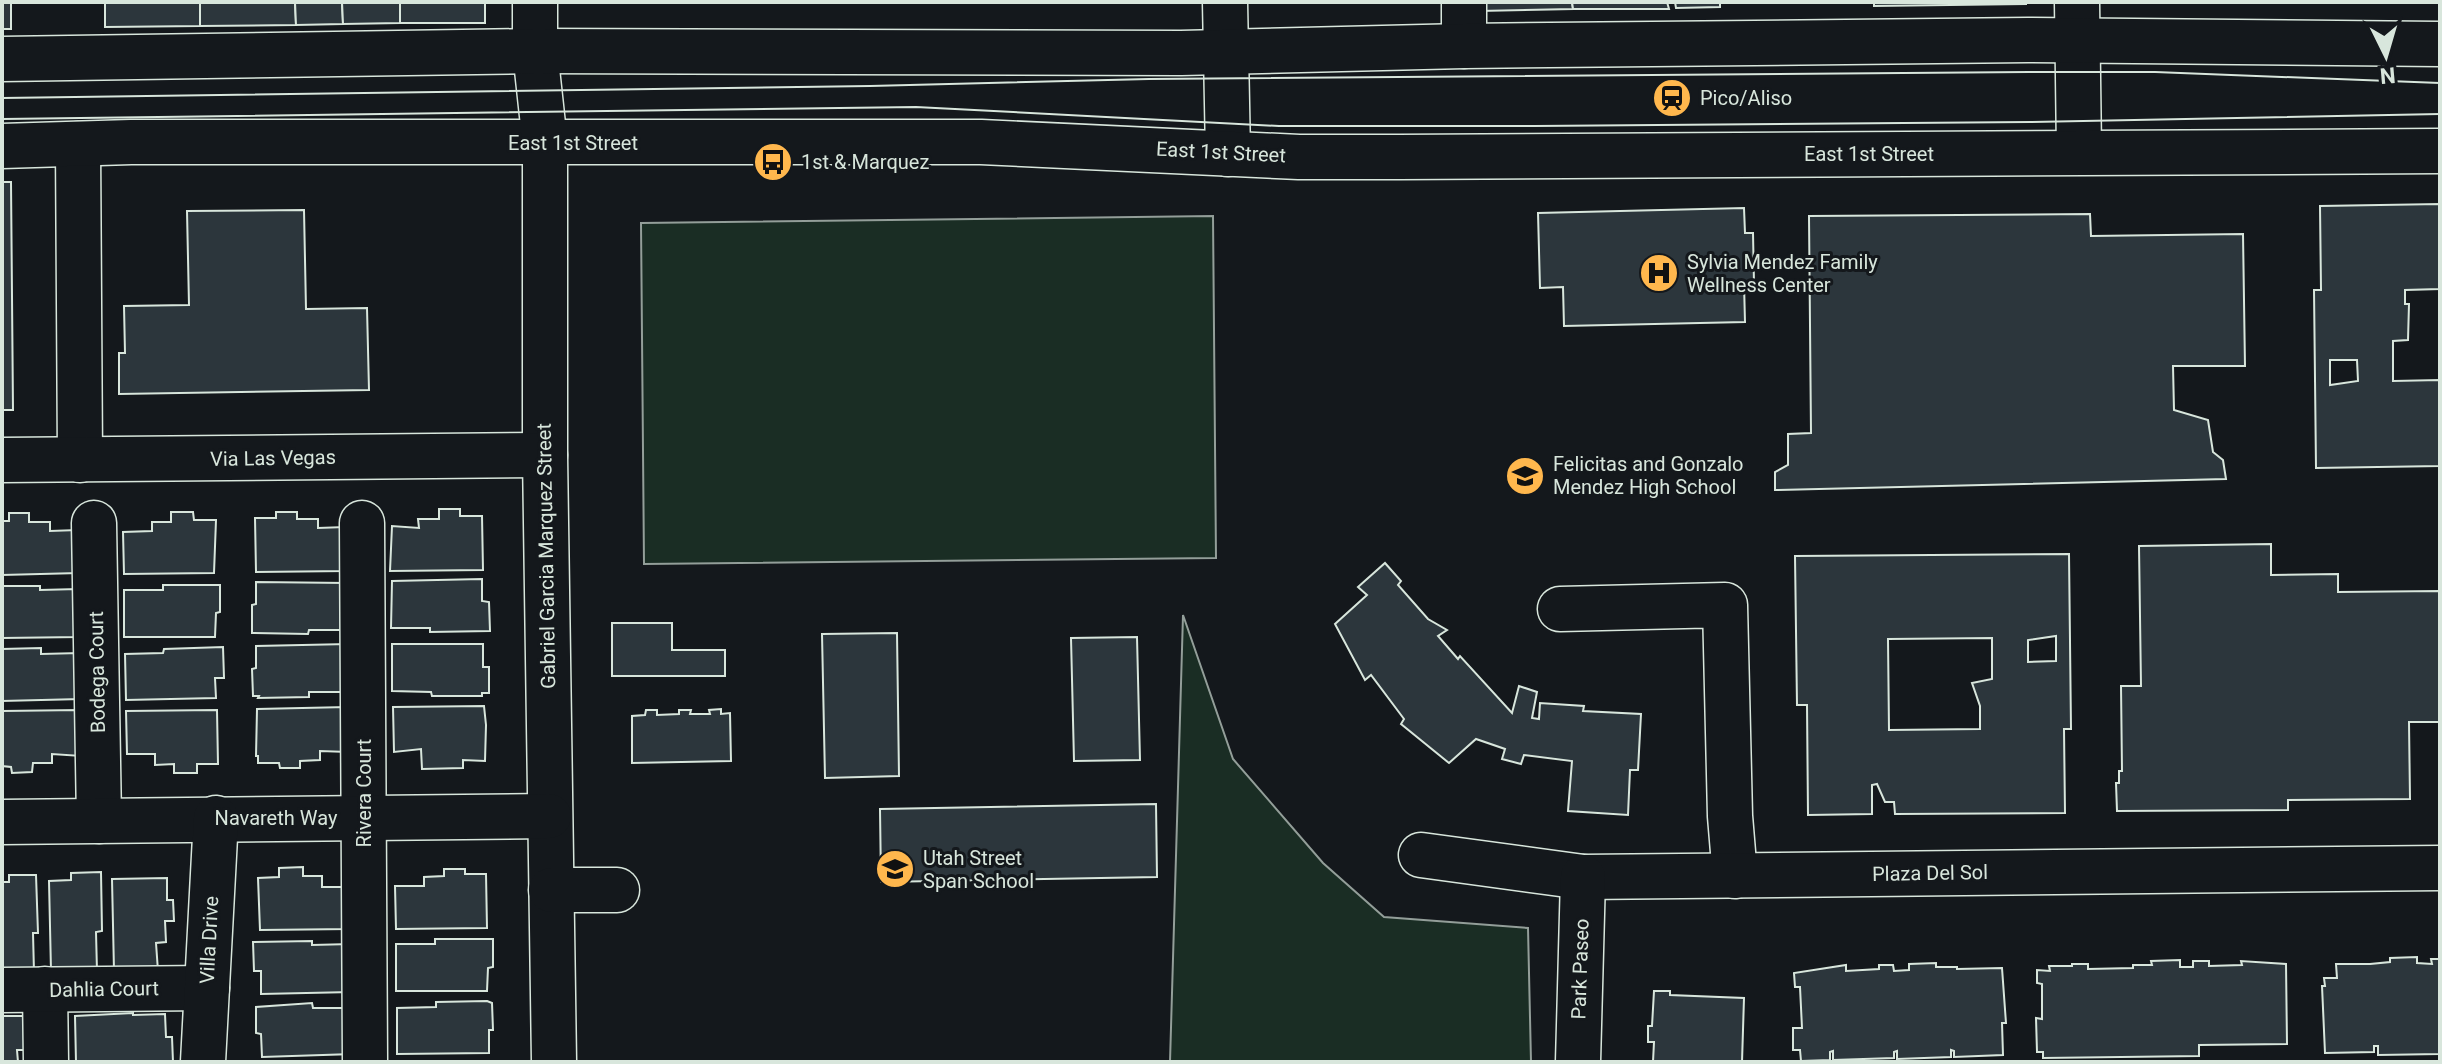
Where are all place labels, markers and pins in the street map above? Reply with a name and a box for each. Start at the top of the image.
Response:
station icon: Pico/Aliso [1651,77,1693,119]
place label: Pico/Aliso [1700,86,1792,110]
bus stop icon: 1st & Marquez [752,141,794,183]
place label: 1st & Marquez [801,150,929,174]
place label: Sylvia Mendez Family Wellness Center [1687,250,1878,297]
hospital icon: Sylvia Mendez Family Wellness Center [1638,252,1680,294]
place label: Felicitas and Gonzalo Mendez High School [1553,452,1744,499]
school or university icon: Felicitas and Gonzalo Mendez High School [1504,455,1546,497]
place label: Utah Street Span School [923,846,1034,893]
school or university icon: Utah Street Span School [874,848,916,890]

